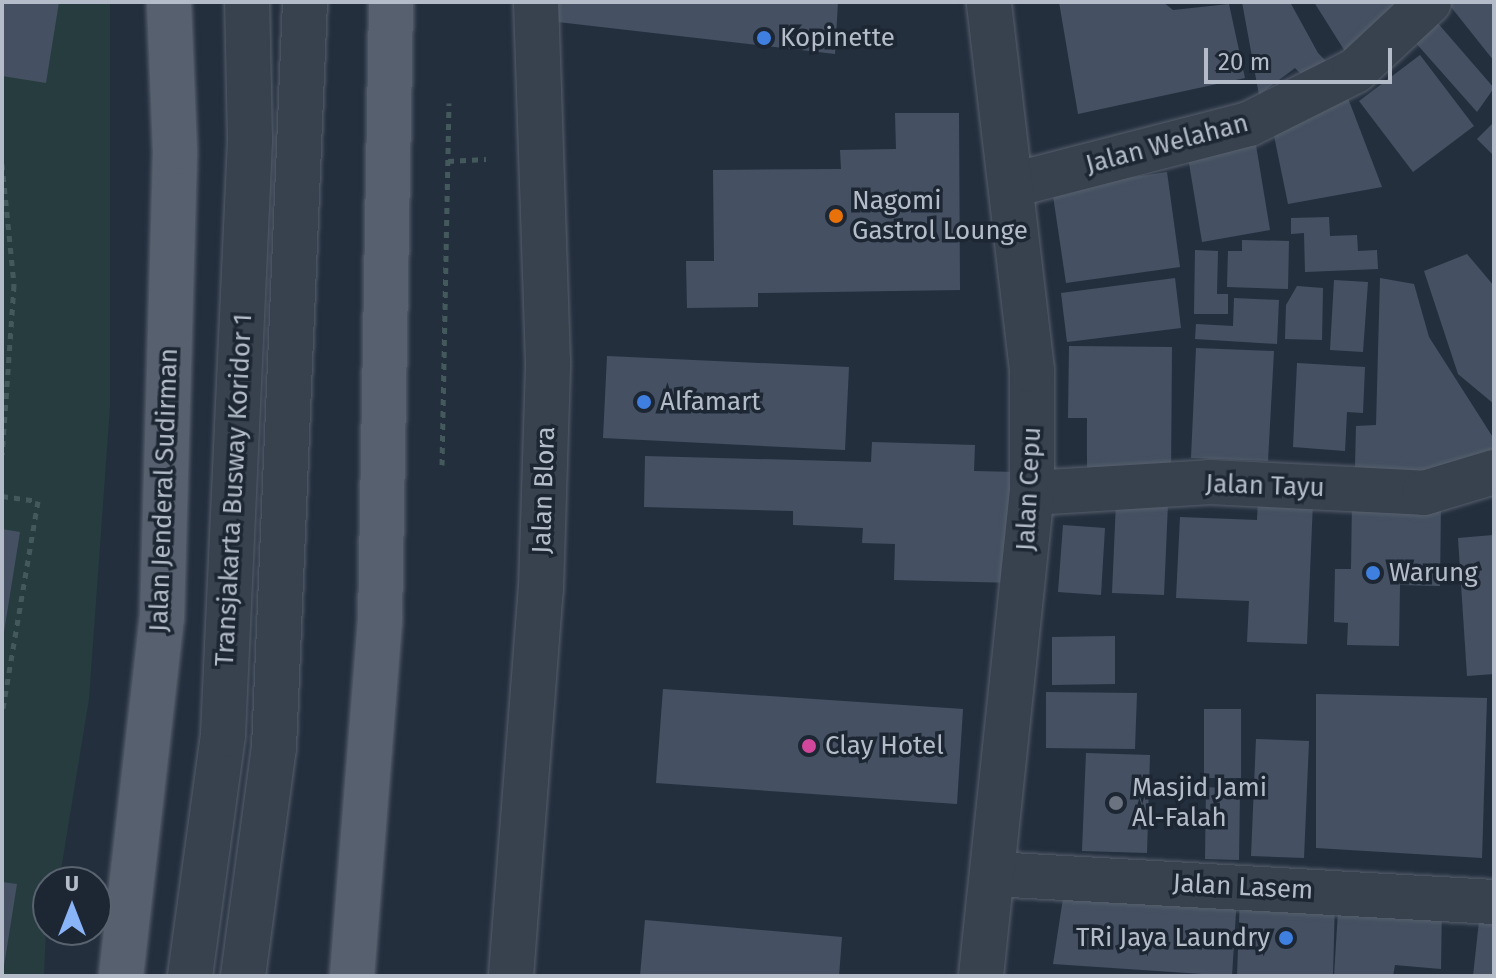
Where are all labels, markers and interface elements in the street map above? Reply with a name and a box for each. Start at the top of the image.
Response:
place label: Kopinette [780,22,895,54]
marker: Kopinette [755,29,773,47]
scale bar [1208,32,1396,82]
text: 20 m [1218,48,1270,76]
street label: Jalan Welahan [1082,107,1252,181]
place label: Nagomi Gastrol Lounge [852,185,1028,246]
marker: Nagomi Gastrol Lounge [827,207,845,225]
street label: Transjakarta Busway Koridor 1 [209,313,259,667]
street label: Jalan Jenderal Sudirman [143,348,185,632]
place label: Alfamart [660,386,761,418]
marker: Alfamart [635,393,653,411]
street label: Jalan Blora [526,426,562,554]
street label: Jalan Cepu [1010,426,1048,552]
street label: Jalan Tayu [1205,468,1325,504]
place label: Warung [1389,557,1478,589]
marker: Warung [1364,564,1382,582]
place label: Clay Hotel [825,730,944,762]
marker: Clay Hotel [800,737,818,755]
place label: Masjid Jami Al-Falah [1132,772,1267,834]
marker: Masjid Jami Al-Falah [1107,794,1125,812]
north arrow [32,866,112,946]
street label: Jalan Lasem [1172,868,1314,906]
text: U [65,870,79,897]
place label: TRi Jaya Laundry [1076,922,1270,954]
marker: TRi Jaya Laundry [1277,929,1295,947]

